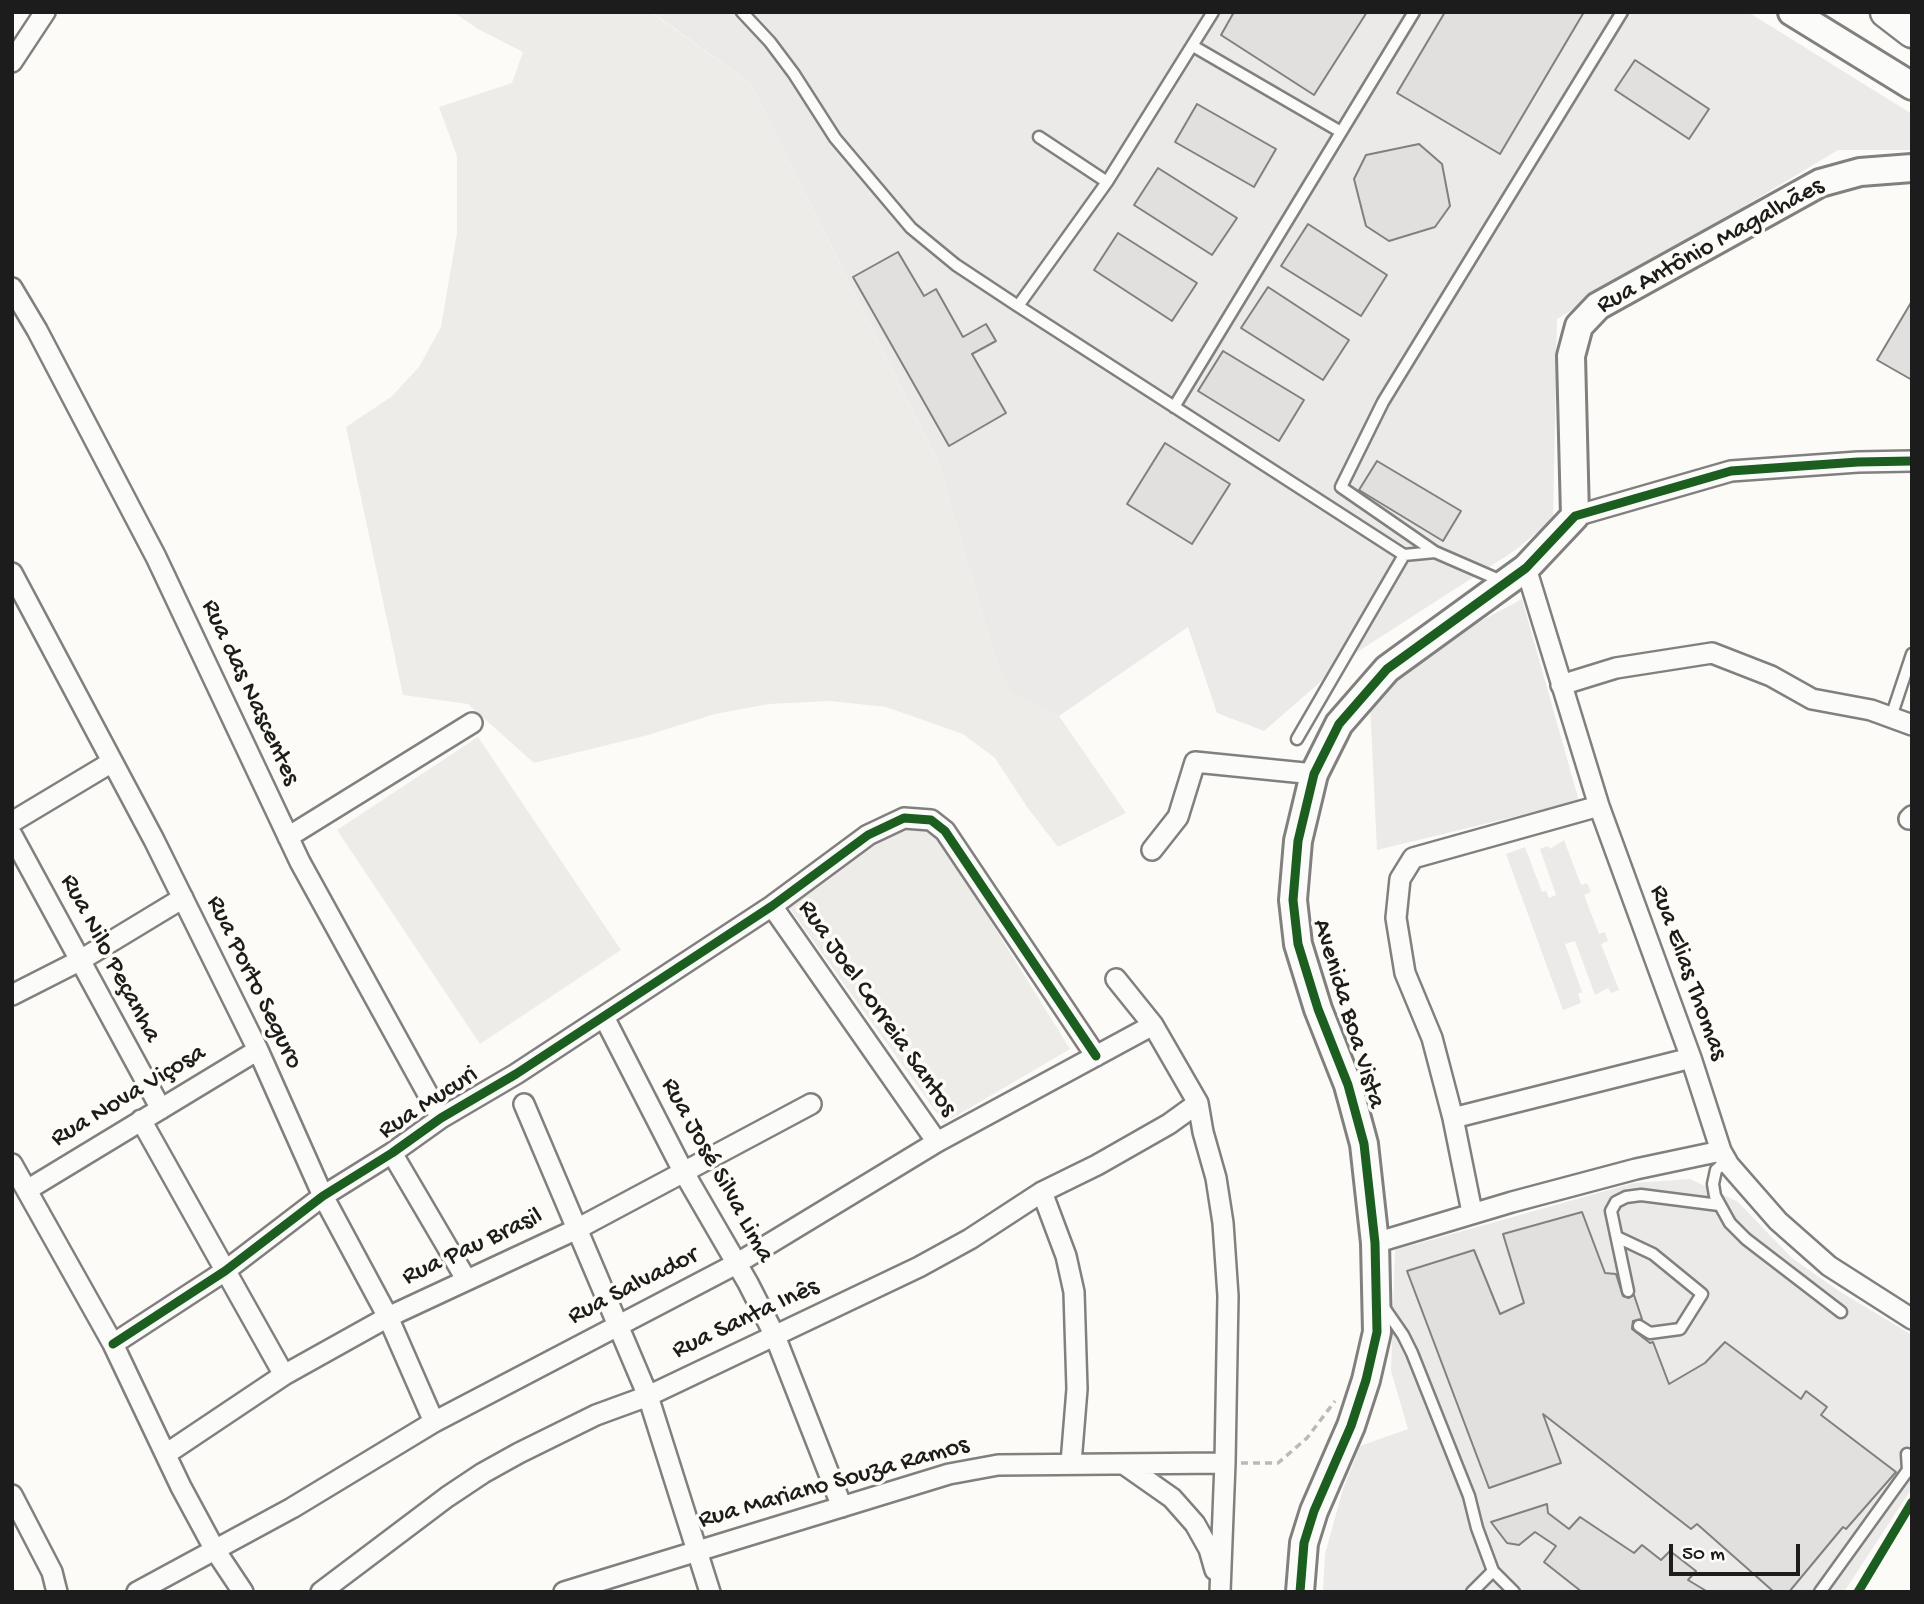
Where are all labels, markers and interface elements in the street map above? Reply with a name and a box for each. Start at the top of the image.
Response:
street label: Rua Antônio Magalhães [1592,172,1830,322]
street label: Rua das Nascentes [192,595,306,791]
street label: Rua Nilo Peçanha [52,869,166,1049]
street label: Rua Elias Thomas [1641,881,1733,1065]
street label: Rua Porto Seguro [198,891,308,1075]
street label: Rua Joel Correia Santos [789,895,963,1123]
street label: Avenida Boa Vista [1303,916,1391,1112]
street label: Rua Nova Viçosa [46,1038,212,1156]
street label: Rua Mucuri [373,1060,485,1148]
street label: Rua José Silva Lima [652,1073,780,1269]
street label: Rua Pau Brasil [398,1202,548,1294]
street label: Rua Salvador [563,1241,705,1333]
street label: Rua Santa Inês [668,1272,824,1368]
street label: Rua Mariano Souza Ramos [695,1430,973,1538]
scale bar [1672,1530,1803,1574]
text: 50 m [1682,1543,1725,1568]

